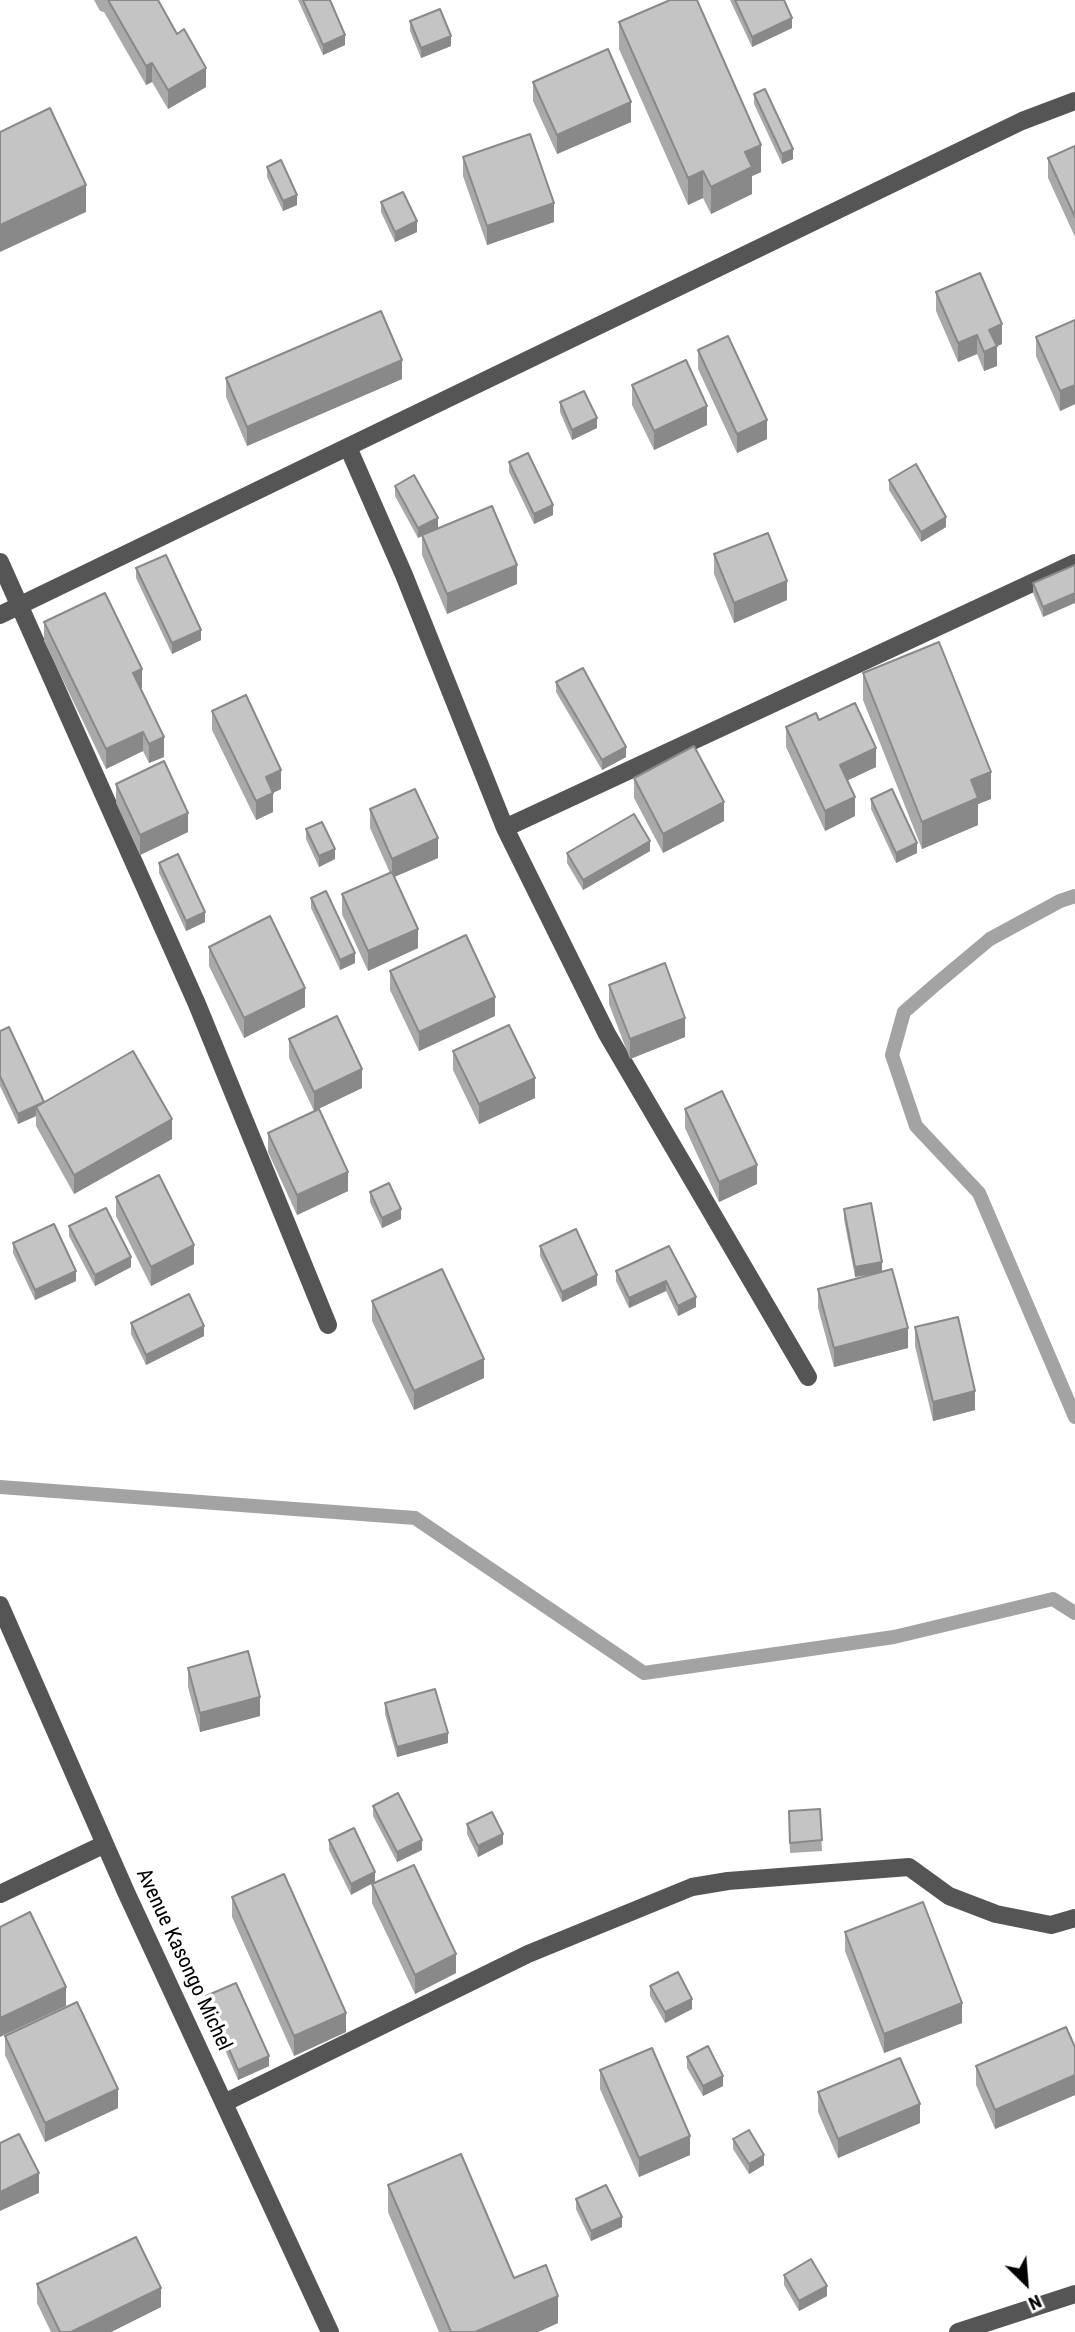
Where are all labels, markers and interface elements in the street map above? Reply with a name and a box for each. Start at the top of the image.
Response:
street label: Avenue Kasongo Michel [130,1865,236,2055]
north arrow [991,2248,1061,2318]
text: N [1025,2290,1045,2315]

